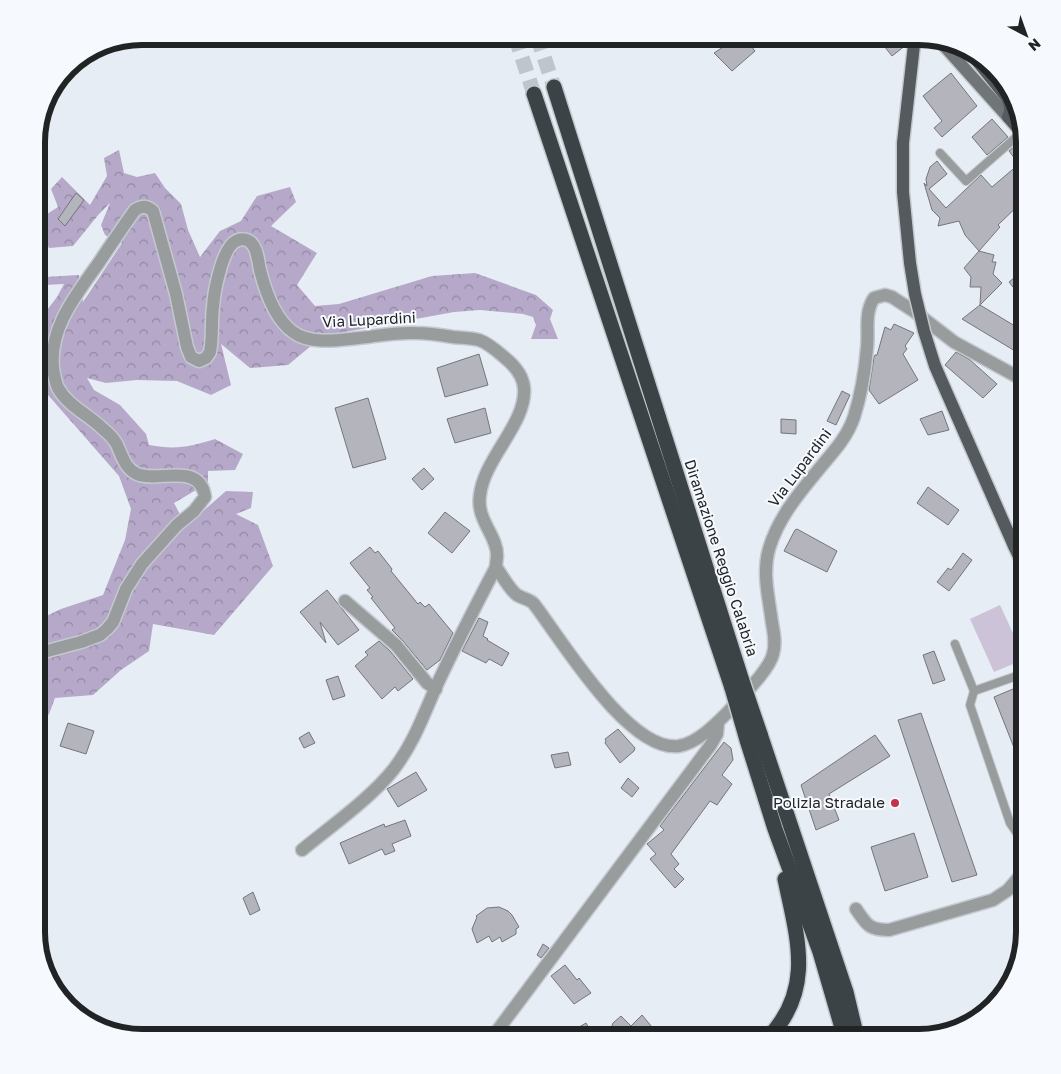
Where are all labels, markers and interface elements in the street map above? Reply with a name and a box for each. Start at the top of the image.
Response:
north arrow [1001,10,1051,60]
text: N [1025,35,1044,55]
street label: Via Lupardini [322,308,416,330]
street label: Via Lupardini [764,425,835,510]
street label: Diramazione Reggio Calabria [682,457,762,659]
place label: Polizia Stradale [773,793,885,811]
marker: Polizia Stradale [889,797,901,809]

